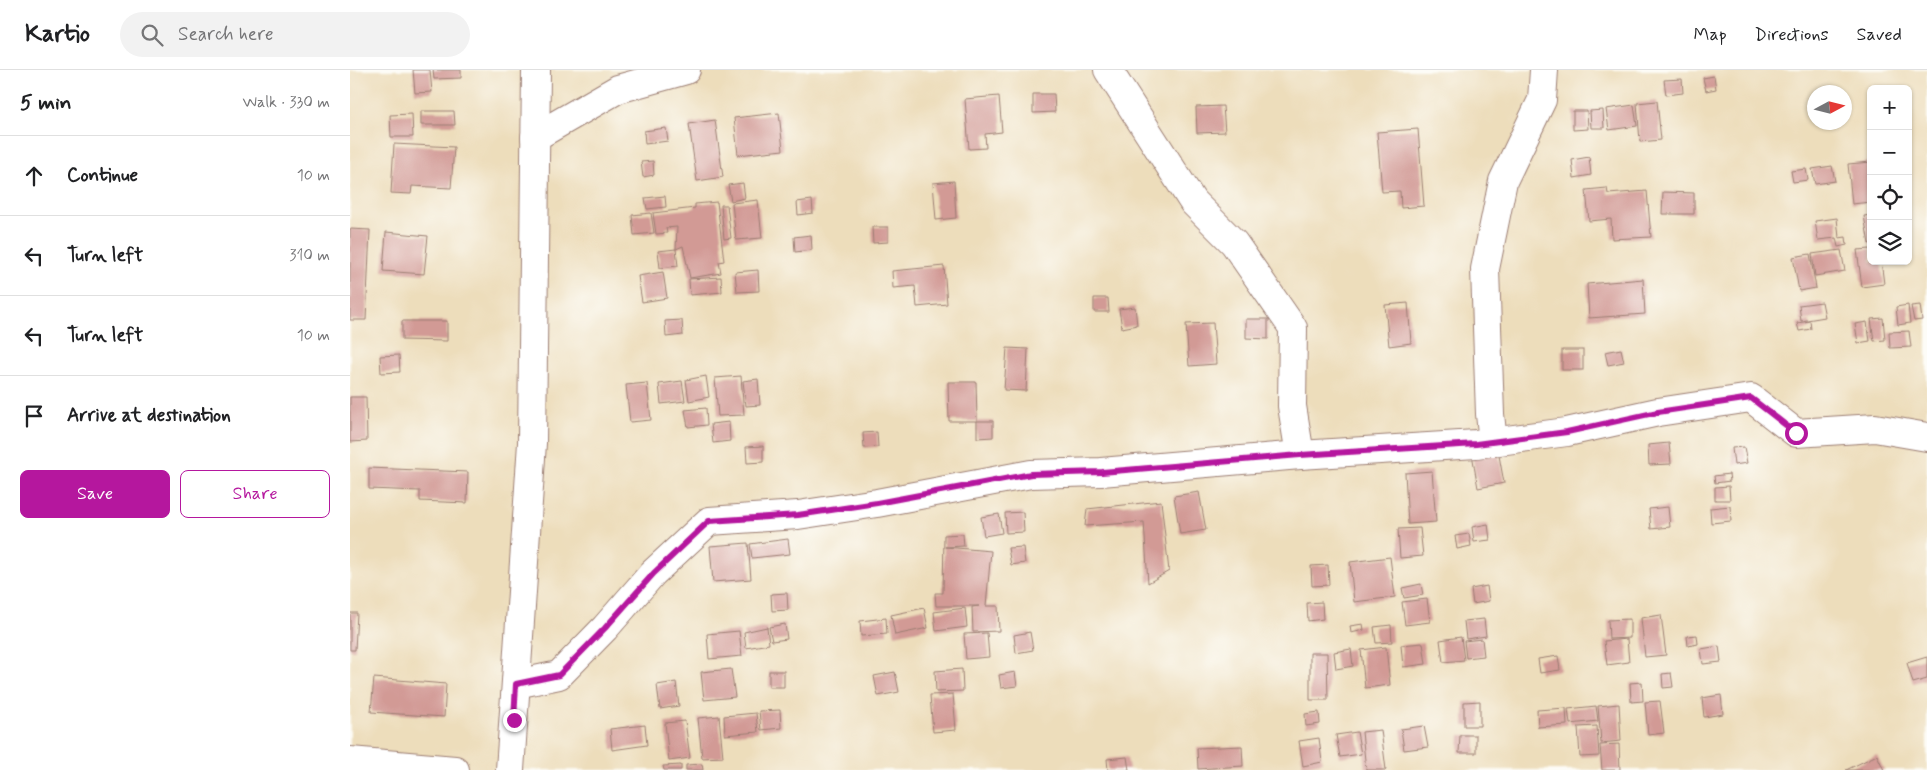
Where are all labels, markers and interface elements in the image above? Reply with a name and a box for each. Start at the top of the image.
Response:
search box [120,12,470,57]
text: Kartio [25,19,90,50]
icon: search [138,21,166,49]
text: Search here [178,22,274,47]
text: Map [1694,23,1727,47]
text: Directions [1755,23,1829,47]
text: Saved [1857,23,1902,47]
north arrow [1807,85,1852,130]
map controls [1867,85,1912,265]
button: + [1867,85,1912,130]
text: 5 min [20,89,72,117]
text: Walk · 330 m [242,92,330,113]
button: − [1867,130,1912,175]
icon: ahead [20,162,48,190]
text: Continue [67,163,138,188]
text: 10 m [297,165,330,186]
button: locate [1867,175,1912,220]
button: layers [1867,220,1912,265]
icon: left [20,242,48,270]
text: Turn left [67,243,143,268]
text: 310 m [289,245,330,266]
icon: left [20,322,48,350]
text: Turn left [67,323,143,348]
text: 10 m [297,325,330,346]
icon: arrive [20,402,48,430]
text: Arrive at destination [67,403,231,428]
route start [1785,422,1808,445]
button: Save [20,470,170,518]
button: Share [180,470,330,518]
route end [503,709,526,732]

